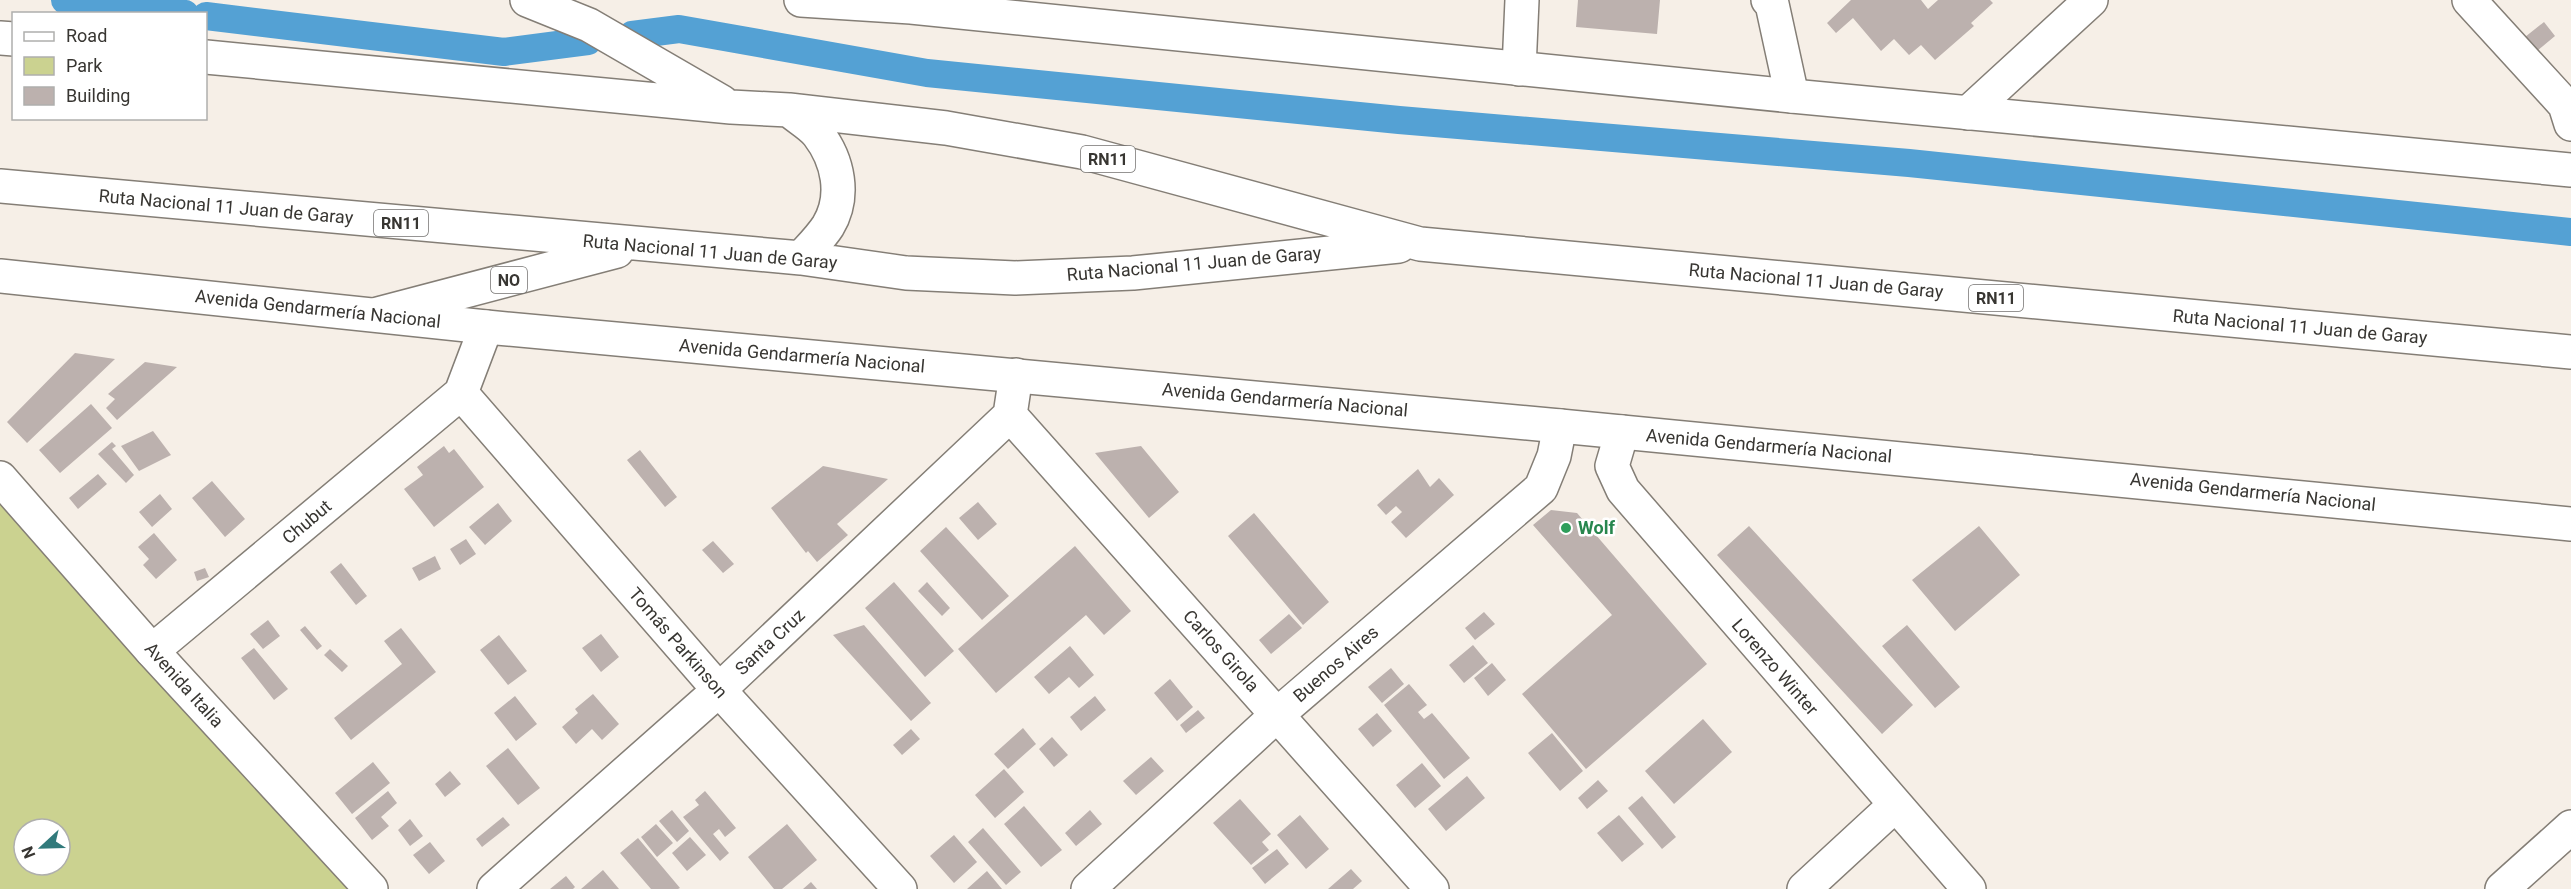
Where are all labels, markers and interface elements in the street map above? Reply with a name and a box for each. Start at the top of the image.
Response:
legend [12,12,207,120]
text: Road [66,25,107,46]
text: Park [66,55,103,76]
text: Building [66,85,130,106]
road number: RN11 [1081,146,1135,172]
street label: Ruta Nacional 11 Juan de Garay [98,185,355,228]
road number: RN11 [374,210,428,236]
street label: Ruta Nacional 11 Juan de Garay [582,230,839,273]
street label: Ruta Nacional 11 Juan de Garay [1066,242,1323,285]
street label: Ruta Nacional 11 Juan de Garay [1688,259,1945,302]
road number: NO [491,267,527,293]
street label: Avenida Gendarmería Nacional [194,285,442,332]
road number: RN11 [1969,285,2023,311]
street label: Ruta Nacional 11 Juan de Garay [2172,305,2429,348]
street label: Avenida Gendarmería Nacional [678,334,926,377]
street label: Avenida Gendarmería Nacional [1161,378,1409,421]
street label: Avenida Gendarmería Nacional [1645,424,1893,467]
street label: Avenida Gendarmería Nacional [2129,468,2377,515]
street label: Chubut [278,495,336,548]
place label: Wolf [1578,517,1615,538]
marker: Wolf [1559,521,1573,535]
street label: Tomás Parkinson [625,583,732,702]
street label: Santa Cruz [731,604,809,679]
street label: Carlos Girola [1179,605,1264,696]
street label: Lorenzo Winter [1728,614,1823,719]
street label: Buenos Aires [1289,621,1382,706]
street label: Avenida Italia [141,638,228,732]
north arrow [12,817,72,877]
text: N [18,844,39,861]

